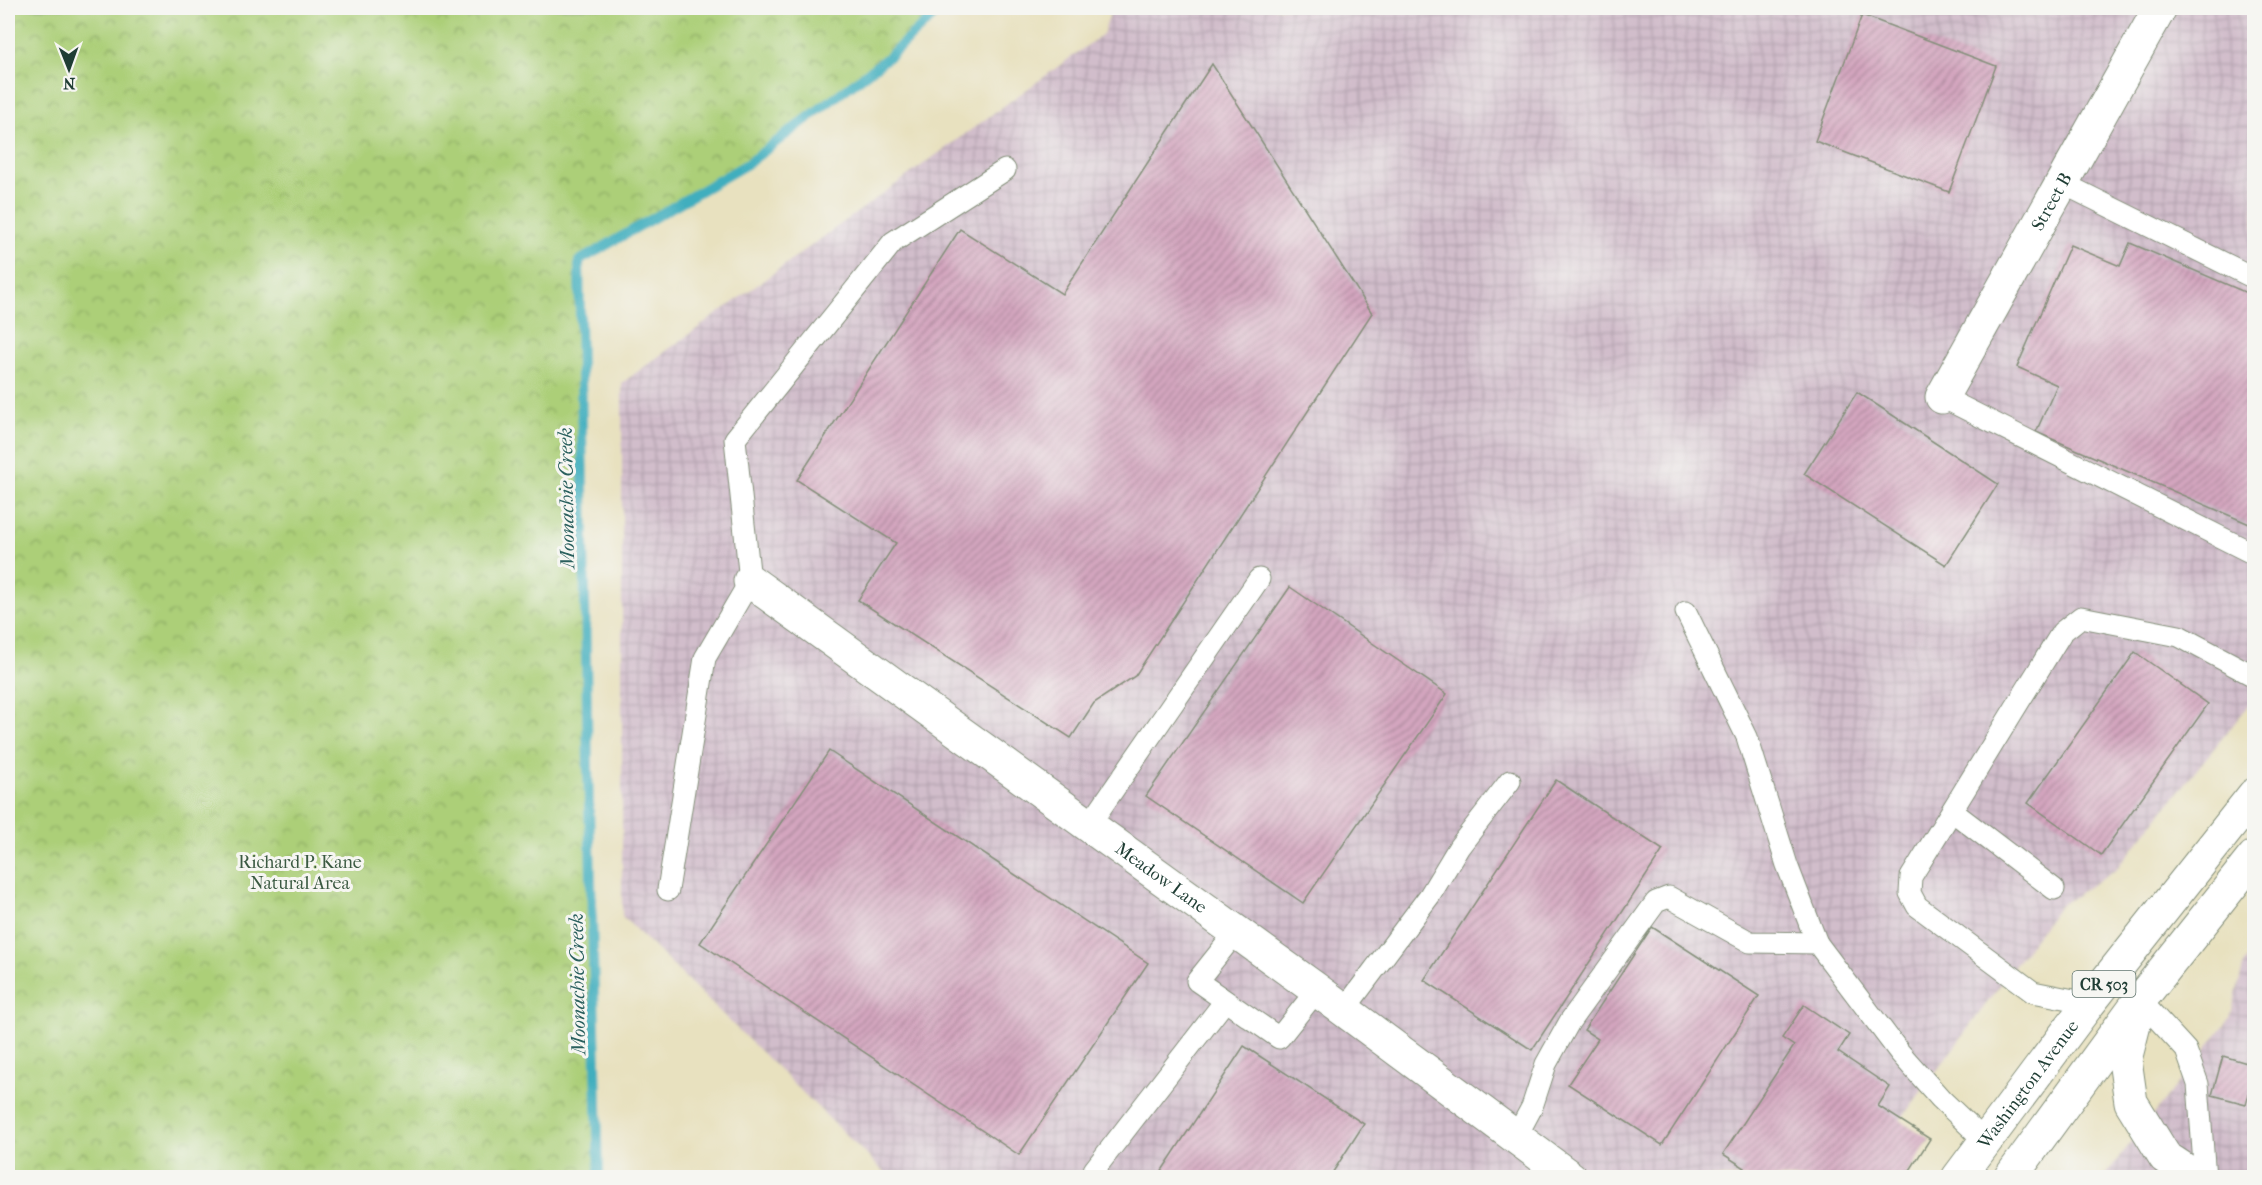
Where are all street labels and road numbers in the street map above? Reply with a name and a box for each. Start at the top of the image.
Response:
street label: Street B [2027,169,2077,235]
street label: Meadow Lane [1111,838,1211,918]
road number: CR 503 [2072,971,2136,997]
street label: Washington Avenue [1973,1016,2083,1154]

